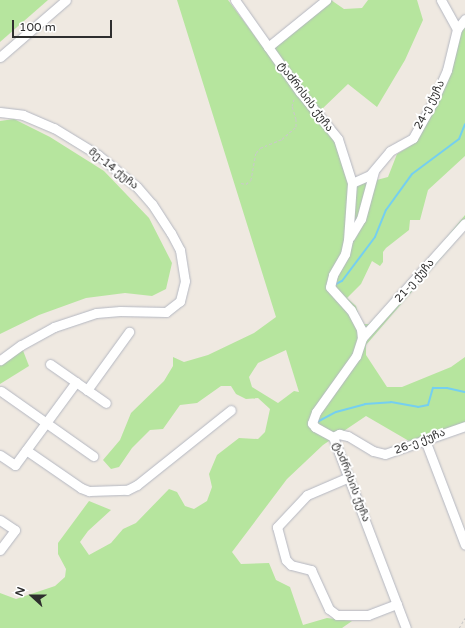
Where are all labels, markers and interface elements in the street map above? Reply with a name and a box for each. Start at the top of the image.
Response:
scale bar [14,12,114,38]
text: 100 m [19,20,56,34]
street label: ტაძრისის ქუჩა [274,59,336,135]
street label: 24-ე ქუჩა [412,78,448,132]
street label: მე-14 ქუჩა [85,145,141,193]
street label: 21-ე ქუჩა [393,257,437,305]
street label: 26-ე ქუჩა [393,426,447,458]
street label: ტაძრისის ქუჩა [330,440,372,524]
north arrow [12,576,52,616]
text: N [13,585,28,598]

